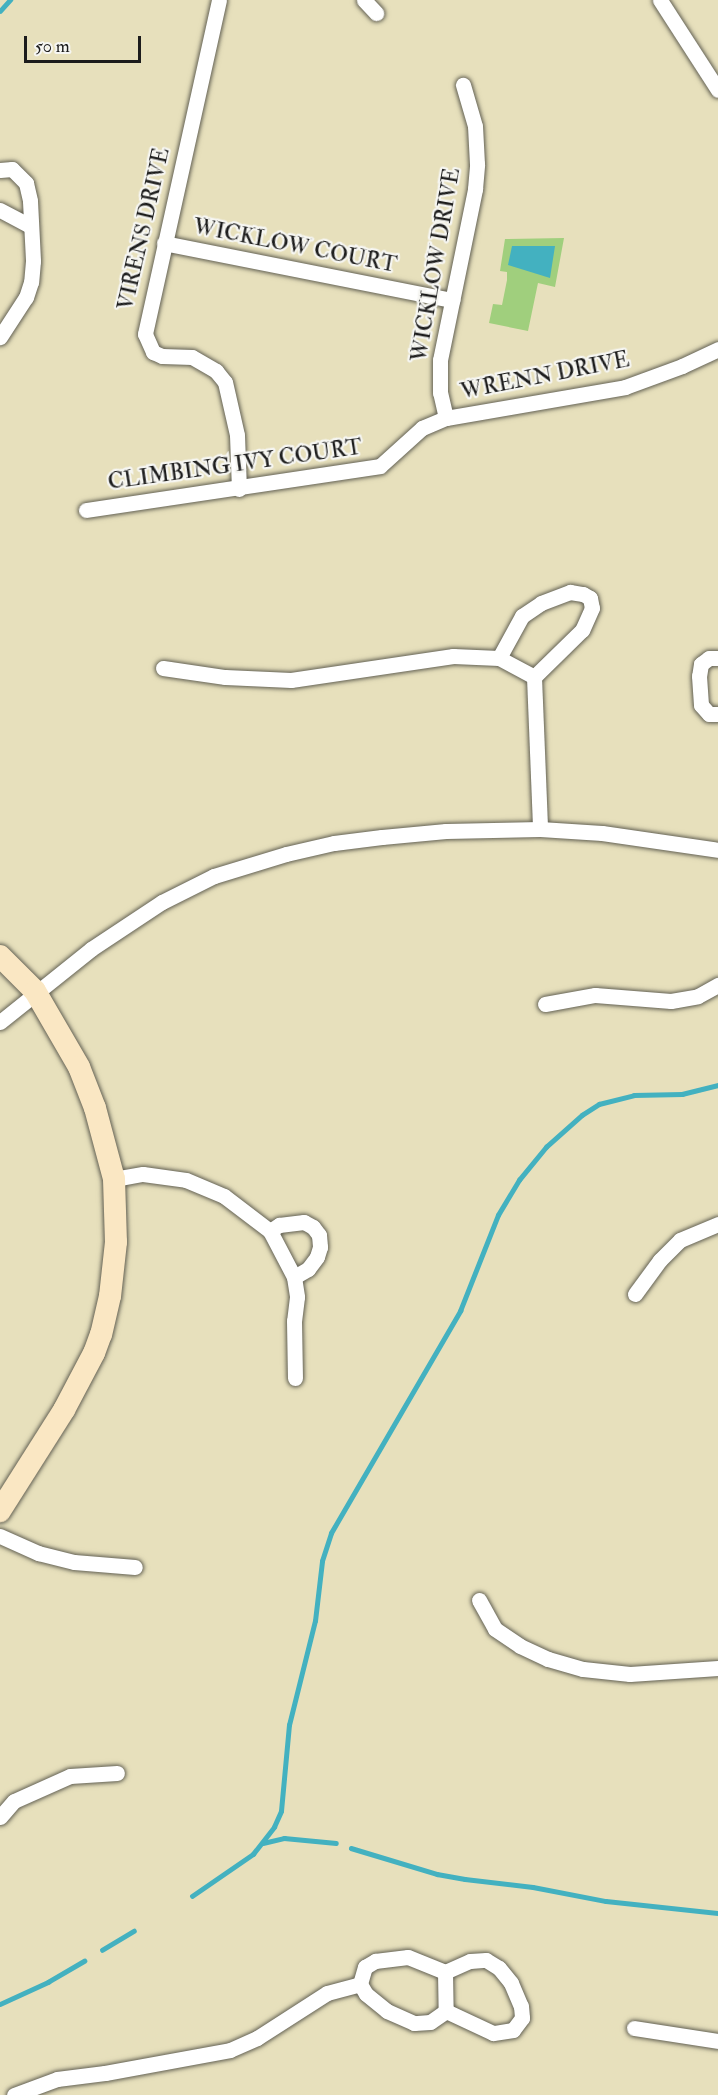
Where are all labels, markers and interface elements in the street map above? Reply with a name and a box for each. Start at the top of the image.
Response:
scale bar [27,24,144,62]
text: 50 m [35,35,70,58]
street label: VIRENS DRIVE [112,145,176,313]
street label: WICKLOW DRIVE [406,166,466,364]
street label: WICKLOW COURT [191,213,399,279]
street label: WRENN DRIVE [458,347,632,405]
street label: CLIMBING IVY COURT [106,434,364,496]

